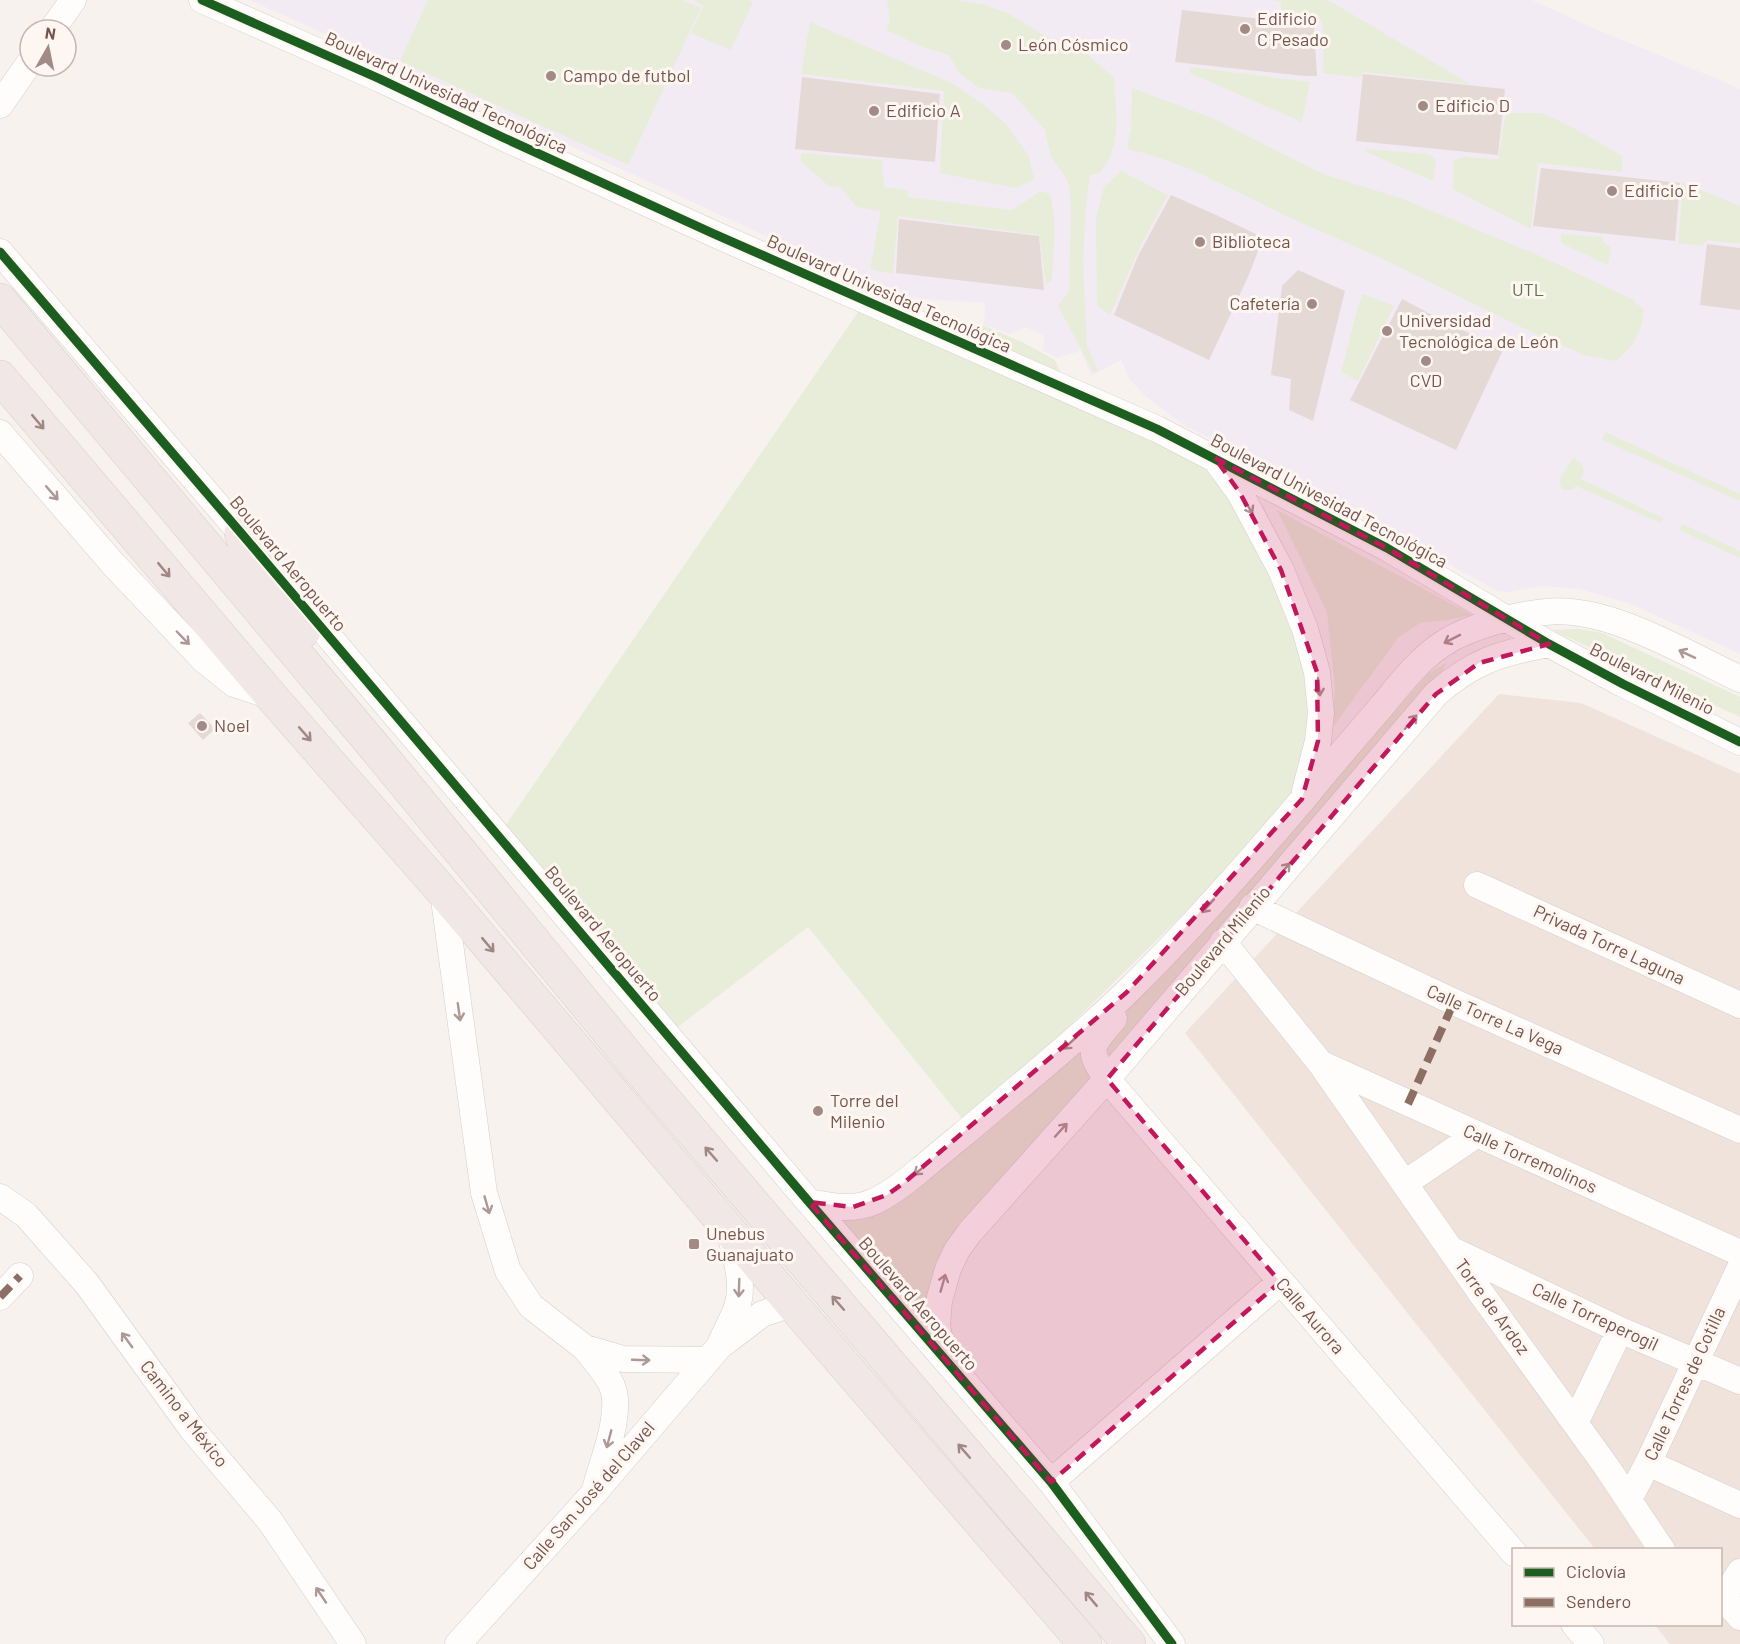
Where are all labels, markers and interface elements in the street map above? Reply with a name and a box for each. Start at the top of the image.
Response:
place label: Edificio C Pesado [1257,7,1329,50]
north arrow [18,18,78,78]
text: N [44,22,57,43]
marker: Edificio C Pesado [1238,22,1252,36]
street label: Boulevard Univesidad Tecnológica [322,26,571,158]
place label: León Cósmico [1018,33,1129,55]
marker: León Cósmico [999,38,1013,52]
place label: Campo de futbol [563,64,690,86]
marker: Campo de futbol [544,69,558,83]
place label: Edificio D [1435,94,1510,116]
place label: Edificio A [886,99,961,121]
marker: Edificio D [1416,99,1430,113]
marker: Edificio A [867,104,881,118]
place label: Edificio E [1624,179,1699,201]
marker: Edificio E [1605,184,1619,198]
street label: Boulevard Univesidad Tecnológica [764,229,1015,357]
place label: Biblioteca [1212,230,1291,252]
marker: Biblioteca [1193,235,1207,249]
park label: UTL [1512,278,1544,300]
place label: Cafetería [1230,292,1300,314]
marker: Cafetería [1305,297,1319,311]
place label: Universidad Tecnológica de León [1399,309,1559,352]
marker: Universidad Tecnológica de León [1380,324,1394,338]
marker: CVD [1419,354,1433,368]
place label: CVD [1410,369,1442,391]
one-way arrow [31,414,45,429]
street label: Boulevard Univesidad Tecnológica [1207,428,1452,572]
one-way arrow [45,485,59,500]
street label: Boulevard Aeropuerto [226,491,352,636]
one-way arrow [1242,497,1254,514]
one-way arrow [158,562,171,578]
one-way arrow [176,630,190,645]
one-way arrow [1444,633,1461,645]
street label: Boulevard Milenio [1586,637,1718,719]
one-way arrow [1679,647,1697,659]
one-way arrow [1314,676,1325,696]
place label: Noel [214,714,250,736]
one-way arrow [1404,715,1418,730]
marker: Noel [195,719,209,733]
one-way arrow [298,726,312,741]
street label: Boulevard Aeropuerto [541,861,667,1006]
one-way arrow [1277,863,1291,878]
street label: Boulevard Milenio [1170,881,1275,1000]
one-way arrow [1201,898,1215,913]
street label: Privada Torre Laguna [1530,899,1689,989]
one-way arrow [481,937,495,952]
street label: Calle Torre La Vega [1423,979,1567,1059]
one-way arrow [454,1002,465,1022]
one-way arrow [1062,1036,1077,1050]
place label: Torre del Milenio [830,1089,899,1132]
marker: Torre del Milenio [811,1104,825,1118]
street label: Calle Torremolinos [1460,1119,1601,1197]
one-way arrow [1054,1122,1068,1137]
one-way arrow [704,1147,718,1162]
one-way arrow [913,1163,929,1176]
one-way arrow [482,1195,493,1214]
place label: Unebus Guanajuato [706,1222,794,1265]
street label: Boulevard Aeropuerto [855,1232,983,1375]
marker: Unebus Guanajuato [687,1237,701,1251]
street label: Torre de Ardoz [1451,1254,1535,1359]
street label: Calle Aurora [1272,1273,1350,1358]
one-way arrow [938,1274,949,1293]
street label: Calle Torreperogil [1529,1277,1662,1355]
one-way arrow [733,1278,745,1298]
one-way arrow [831,1295,844,1311]
street label: Calle Torres de Cotilla [1639,1303,1729,1464]
one-way arrow [121,1332,133,1348]
one-way arrow [630,1354,650,1365]
street label: Camino a México [136,1355,233,1471]
street label: Calle San José del Clavel [518,1417,659,1574]
one-way arrow [603,1429,614,1448]
one-way arrow [958,1443,971,1459]
legend [1512,1548,1722,1626]
text: Ciclovía [1566,1560,1626,1582]
one-way arrow [314,1587,327,1604]
text: Sendero [1566,1590,1631,1612]
one-way arrow [1084,1592,1098,1607]

